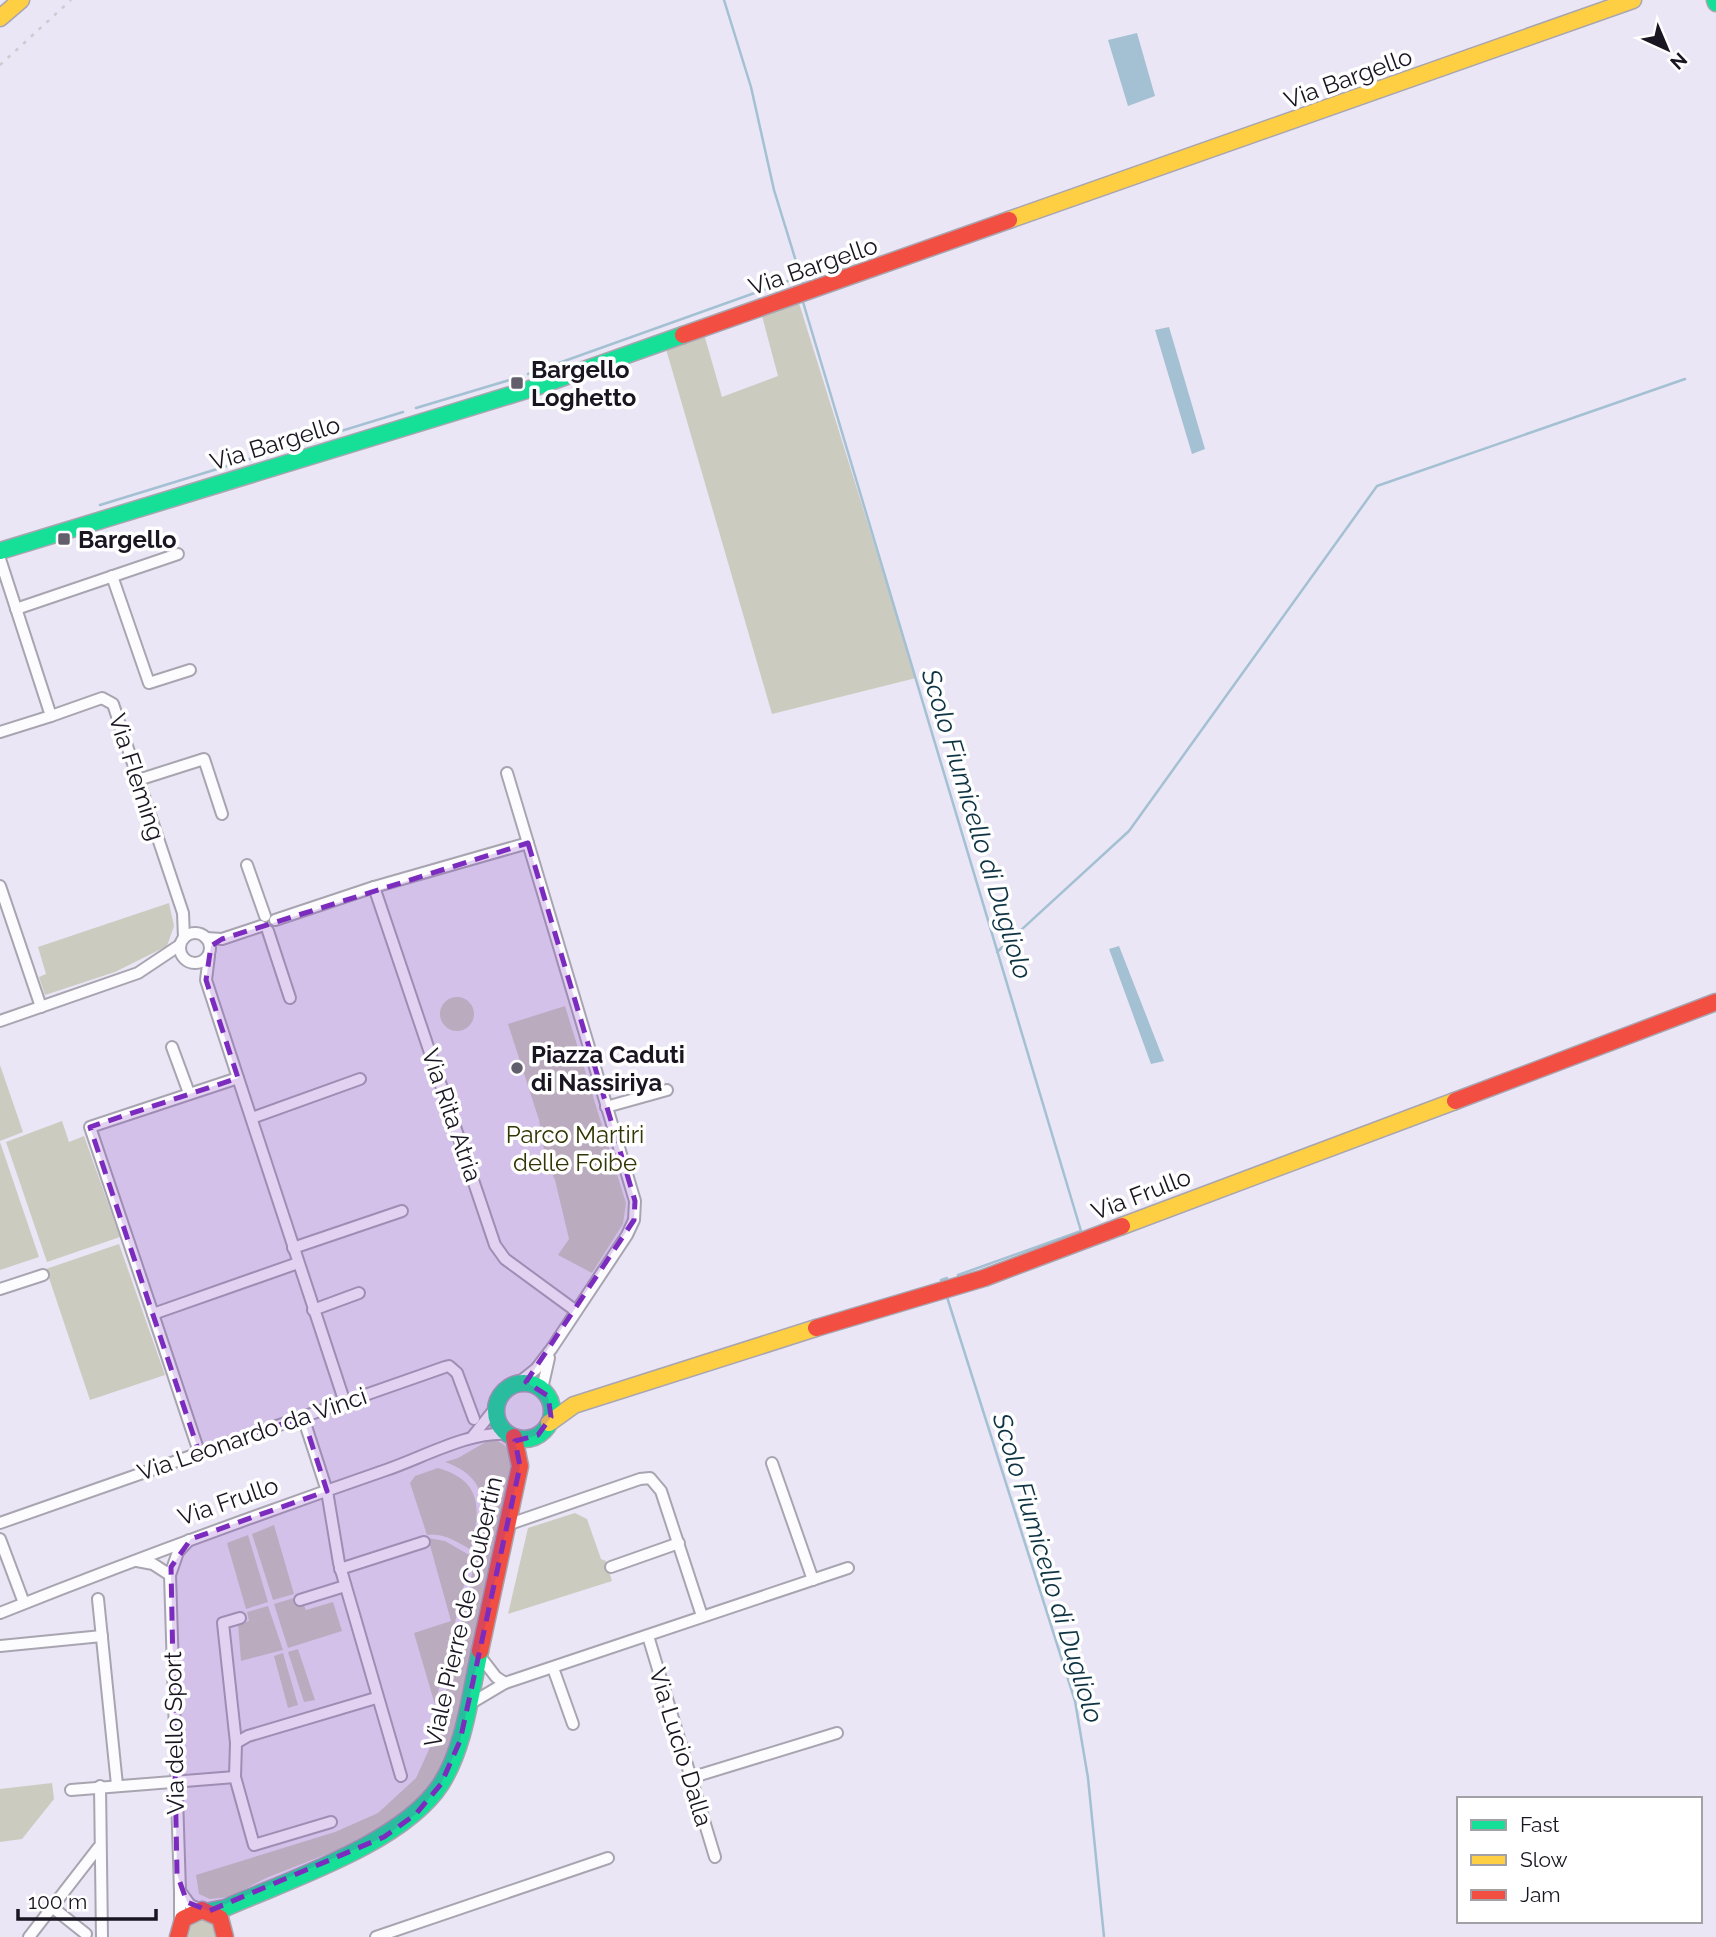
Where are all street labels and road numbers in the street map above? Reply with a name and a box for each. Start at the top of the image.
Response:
street label: Via Bargello [1280,41,1416,115]
street label: Via Bargello [745,230,881,302]
street label: Via Bargello [207,410,343,476]
street label: Via Fleming [103,710,171,844]
street label: Via Rita Atria [416,1045,488,1185]
street label: Via Frullo [1087,1162,1195,1226]
street label: Via Leonardo da Vinci [134,1381,370,1487]
street label: Via Frullo [174,1470,282,1532]
street label: Viale Pierre de Coubertin [418,1474,508,1750]
street label: Via dello Sport [158,1651,190,1815]
street label: Via Lucio Dalla [643,1664,719,1830]

